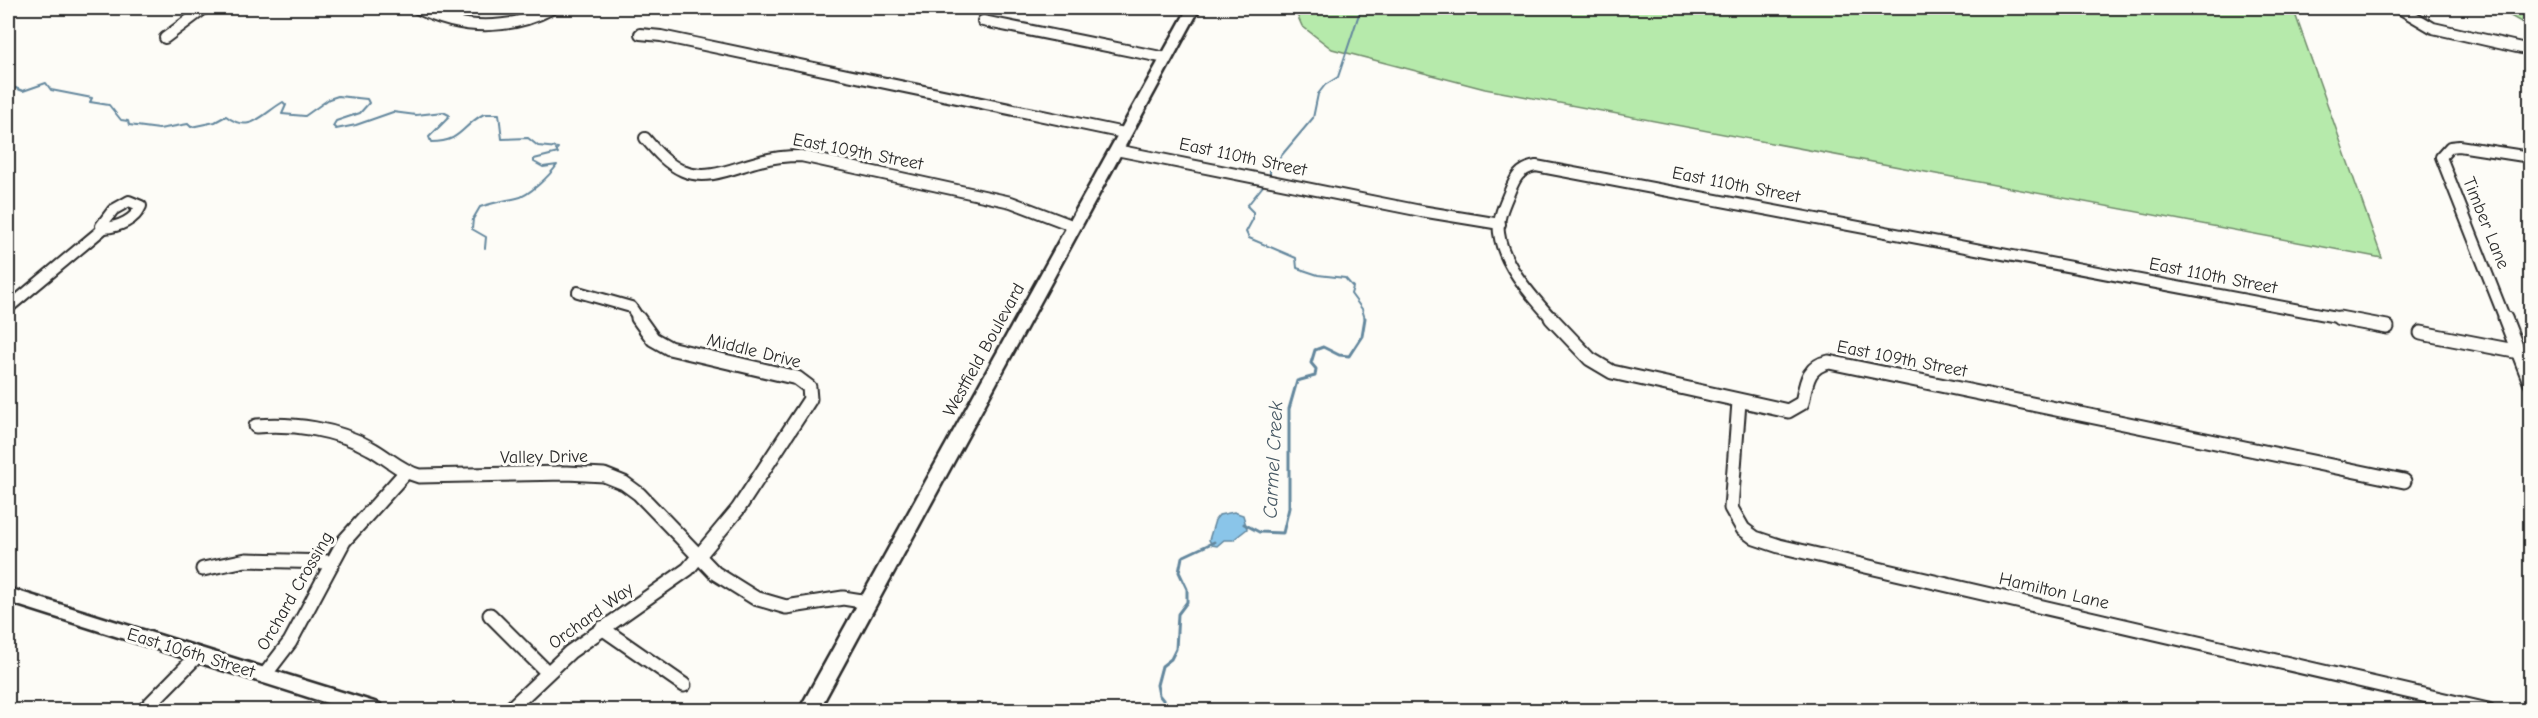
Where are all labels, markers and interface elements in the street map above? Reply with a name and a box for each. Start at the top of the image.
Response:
street label: East 109th Street [791,129,926,175]
street label: East 110th Street [1177,133,1310,181]
street label: East 110th Street [1670,162,1803,208]
street label: Timber Lane [2458,174,2514,272]
street label: East 110th Street [2147,253,2280,299]
street label: Westfield Boulevard [939,280,1029,420]
street label: Middle Drive [705,329,803,373]
street label: East 109th Street [1835,336,1970,382]
water label: Carmel Creek [1258,400,1288,519]
street label: Valley Drive [500,446,588,468]
street label: Orchard Crossing [252,528,338,654]
street label: Hamilton Lane [1997,568,2111,614]
street label: Orchard Way [545,578,638,654]
street label: East 106th Street [125,624,258,683]

